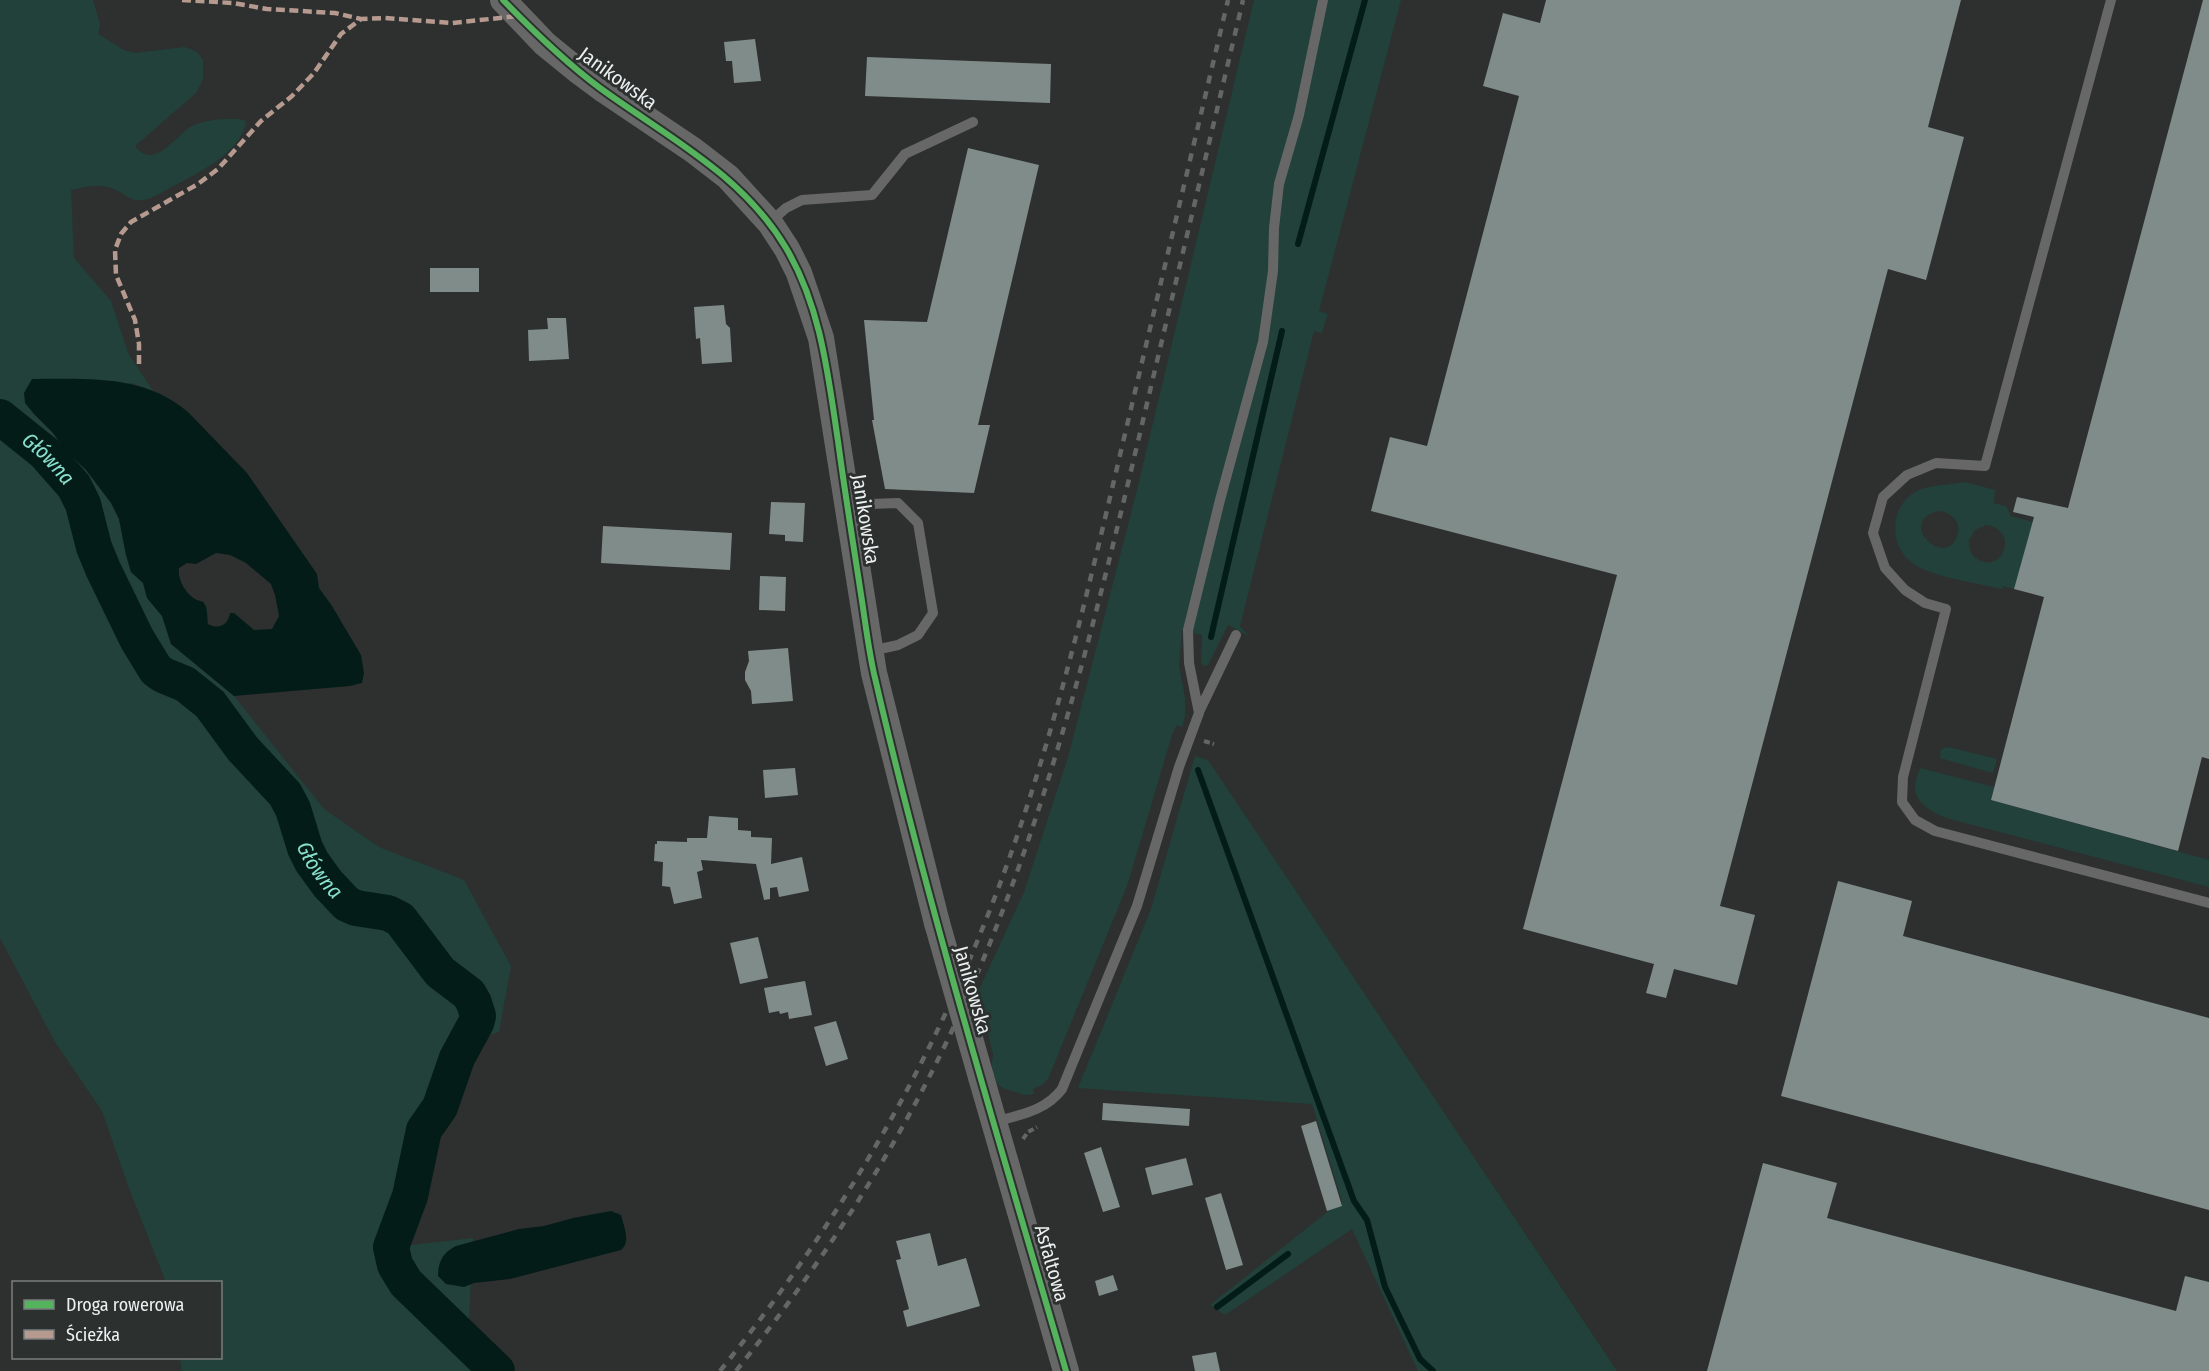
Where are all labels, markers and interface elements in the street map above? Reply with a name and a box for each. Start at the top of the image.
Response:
street label: Janikowska [574,42,662,114]
water label: Główna [17,427,80,490]
street label: Janikowska [847,472,885,566]
water label: Główna [291,837,348,904]
street label: Janikowska [949,943,997,1037]
street label: Asfaltowa [1030,1222,1074,1304]
legend [12,1281,222,1359]
text: Droga rowerowa [66,1294,185,1316]
text: Ścieżka [66,1324,120,1346]

